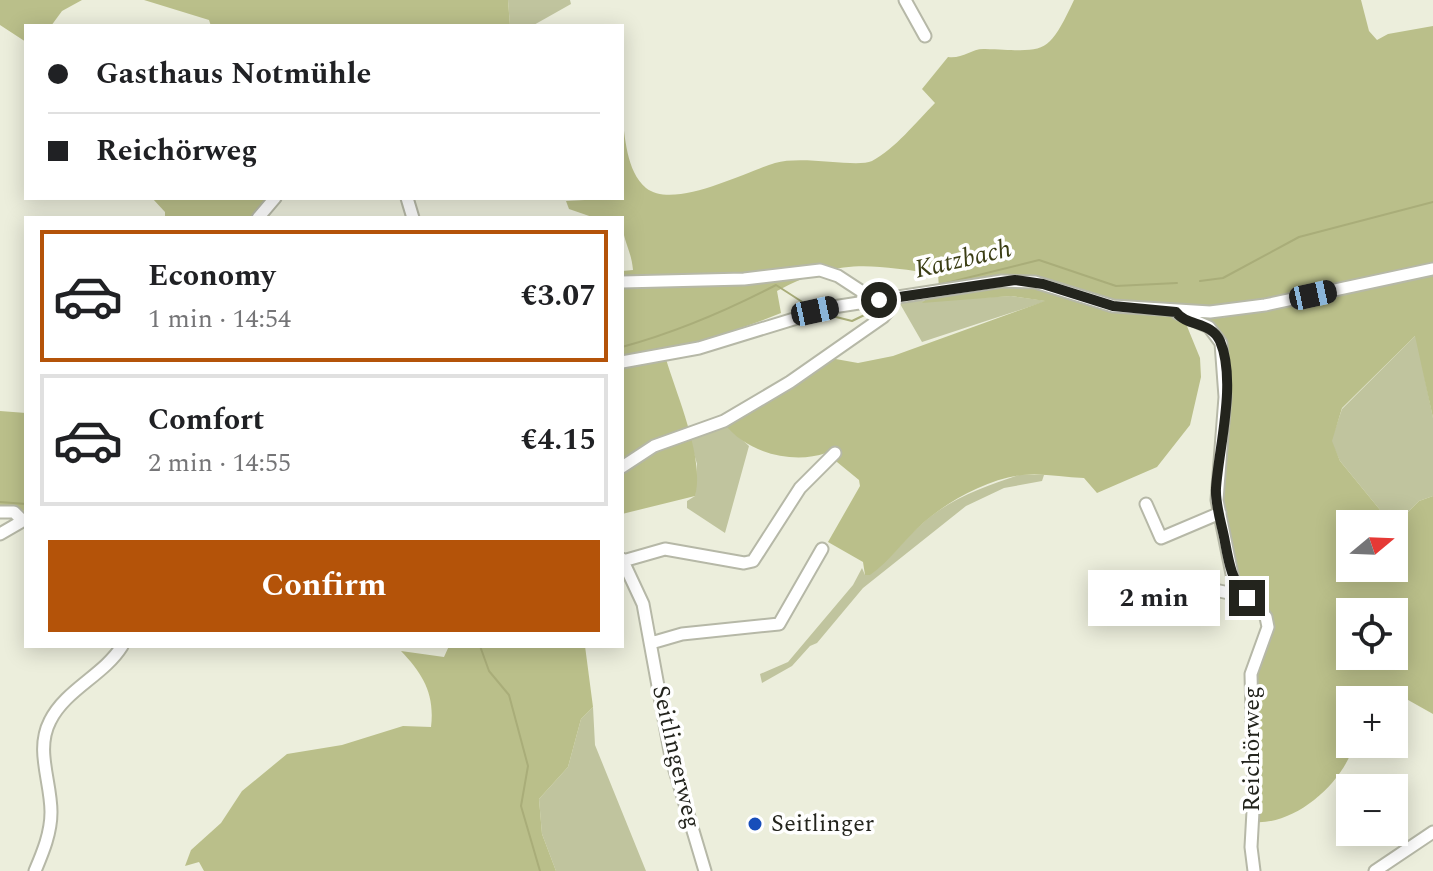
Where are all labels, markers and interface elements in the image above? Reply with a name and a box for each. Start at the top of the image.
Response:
text: Gasthaus Notmühle [96,51,371,97]
text: Reichörweg [96,128,258,174]
water label: Katzbach [911,228,1015,290]
text: Economy [148,253,275,299]
icon: car [52,260,124,332]
text: €3.07 [521,273,596,319]
car [1287,278,1339,312]
route start [861,282,897,318]
car [789,294,841,328]
text: 1 min · 14:54 [148,299,291,339]
text: Comfort [148,397,264,443]
icon: car [52,404,124,476]
text: €4.15 [521,417,596,463]
text: 2 min · 14:55 [148,443,291,483]
north arrow [1336,510,1408,582]
map controls [1336,510,1408,846]
button: Confirm [48,540,600,632]
callout: 2 min [1087,570,1219,626]
text: 2 min [1119,578,1189,618]
route end [1229,580,1265,616]
button: locate [1336,598,1408,670]
street label: Seitlingerweg [642,682,710,832]
street label: Reichörweg [1234,686,1270,812]
button: + [1336,686,1408,758]
button: − [1336,774,1408,846]
place label: Seitlinger [771,806,874,842]
marker: Seitlinger [746,815,764,833]

